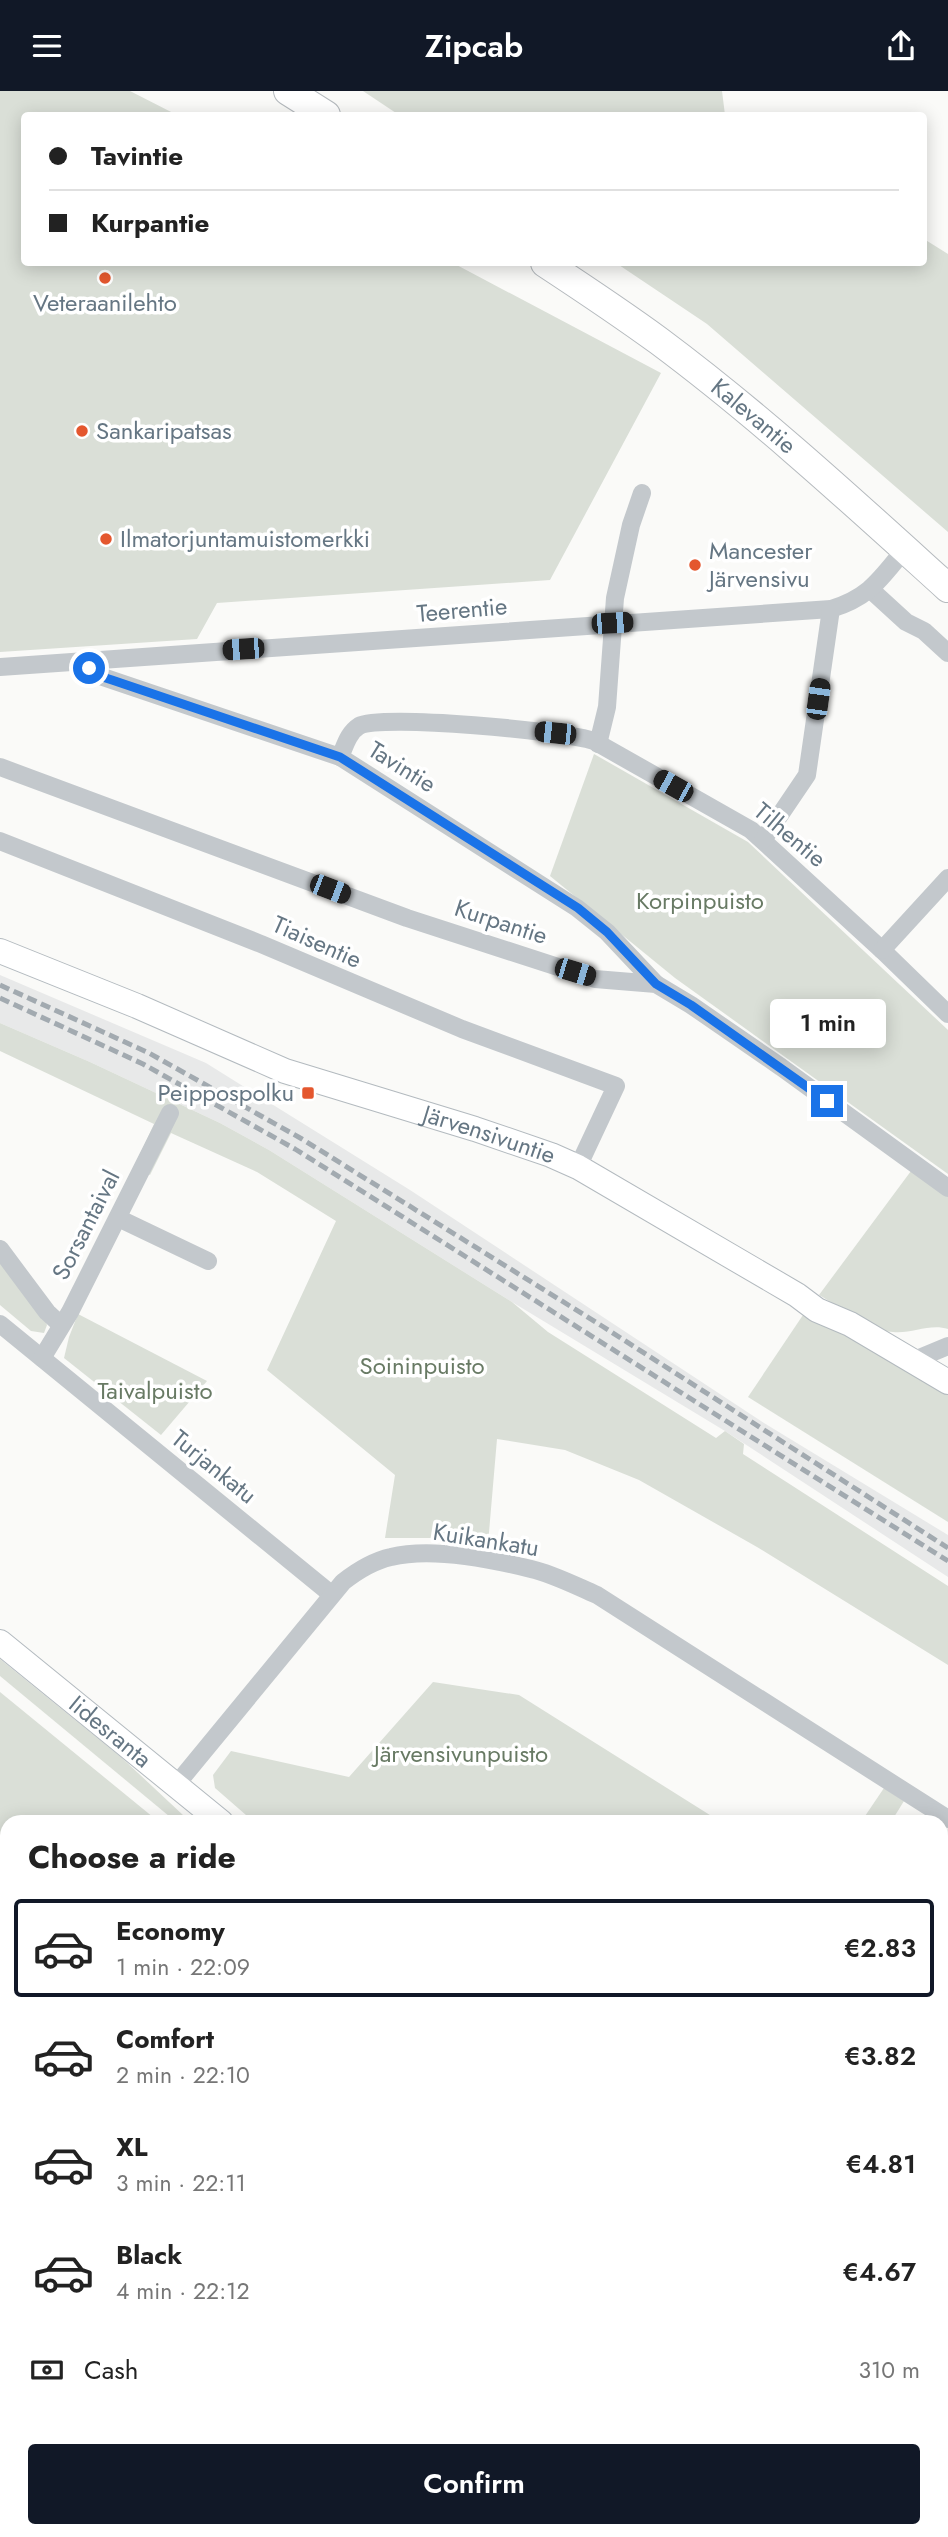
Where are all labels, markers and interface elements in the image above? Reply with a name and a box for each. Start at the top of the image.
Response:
text: Zipcab [425,23,523,69]
icon: menu [28,27,66,65]
icon: share [882,27,920,65]
text: Tavintie [91,137,183,175]
text: Kurpantie [91,204,209,242]
marker: Veteraanilehto [97,270,113,286]
place label: Veteraanilehto [33,285,177,320]
street label: Kalevantie [704,370,804,462]
place label: Sankaripatsas [96,413,232,448]
marker: Sankaripatsas [74,423,90,439]
place label: Ilmatorjuntamuistomerkki [120,521,370,556]
marker: Ilmatorjuntamuistomerkki [98,531,114,547]
place label: Mancester Järvensivu [706,533,813,596]
marker: Mancester Järvensivu [687,557,703,573]
street label: Teerentie [415,588,509,631]
car [591,611,634,635]
car [222,637,265,661]
route start [73,652,105,684]
car [805,677,832,721]
car [534,720,577,746]
street label: Tavintie [362,732,443,801]
car [650,767,697,805]
street label: Tilhentie [747,794,834,875]
car [307,872,354,906]
park label: Korpinpuisto [636,883,764,918]
street label: Kurpantie [450,890,552,953]
street label: Tiaisentie [267,906,367,977]
car [552,956,599,988]
callout: 1 min [769,999,885,1049]
text: 1 min [800,1006,856,1040]
place label: Peippospolku [158,1075,294,1110]
marker: Peippospolku [300,1085,316,1101]
route end [811,1085,843,1117]
street label: Järvensivuntie [416,1095,560,1172]
street label: Sorsantaival [43,1164,128,1286]
park label: Soininpuisto [360,1348,485,1383]
park label: Taivalpuisto [97,1373,213,1408]
street label: Turjankatu [164,1421,264,1512]
street label: Kuikankatu [431,1514,542,1565]
street label: Iidesranta [62,1687,159,1776]
park label: Järvensivunpuisto [371,1736,548,1771]
text: Choose a ride [28,1834,236,1880]
text: Economy [116,1912,225,1950]
icon: car [32,1917,95,1980]
text: €2.83 [844,1929,916,1967]
text: 1 min · 22:09 [116,1950,250,1984]
text: Comfort [116,2020,214,2058]
icon: car [32,2025,95,2088]
text: €3.82 [844,2037,916,2075]
text: 2 min · 22:10 [116,2058,250,2092]
text: XL [116,2128,148,2166]
icon: car [32,2133,95,2196]
text: €4.81 [846,2145,916,2183]
text: 3 min · 22:11 [116,2166,246,2200]
text: Black [116,2236,182,2274]
icon: car [32,2241,95,2304]
text: €4.67 [842,2253,916,2291]
text: 4 min · 22:12 [116,2274,250,2308]
icon: cash [28,2351,66,2389]
text: Cash [84,2351,138,2389]
text: 310 m [858,2353,920,2387]
button: Confirm [28,2444,920,2524]

